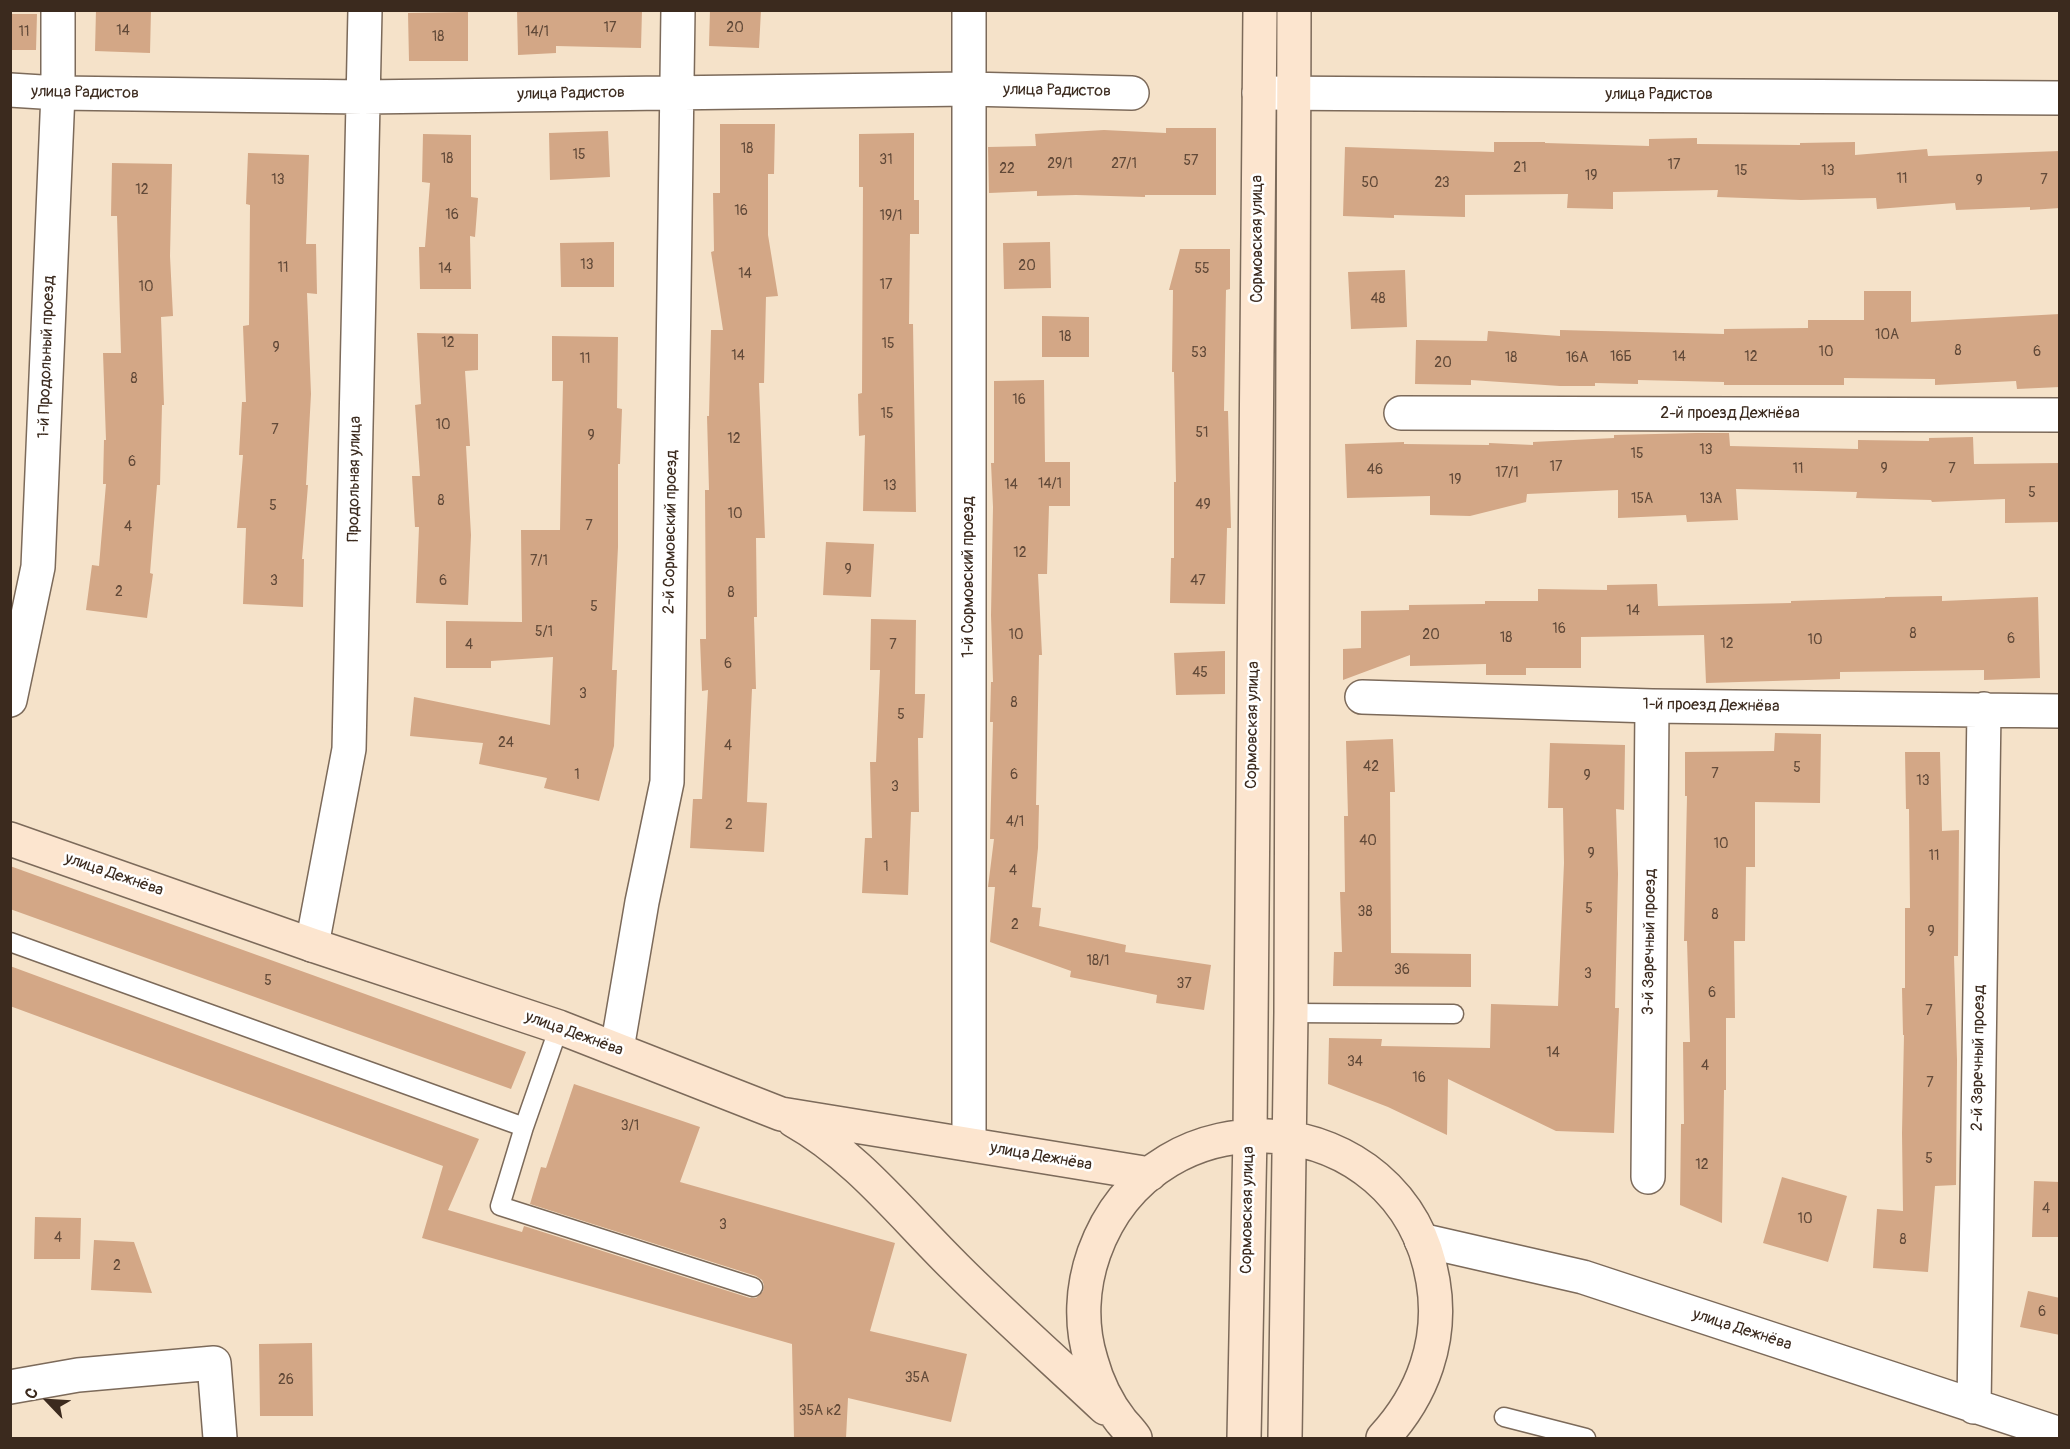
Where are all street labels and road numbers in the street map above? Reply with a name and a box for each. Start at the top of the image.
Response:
street label: улица Радистов [1003,80,1111,102]
street label: улица Радистов [31,82,139,104]
street label: улица Радистов [517,83,625,105]
street label: улица Радистов [1605,85,1713,105]
street label: Сормовская улица [1248,175,1268,303]
street label: 1-й Продольный проезд [35,275,59,439]
street label: 2-й проезд Дежнёва [1660,404,1800,424]
street label: Продольная улица [344,416,366,542]
street label: 2-й Сормовский проезд [660,450,682,614]
street label: 1-й Сормовский проезд [959,496,979,658]
street label: Сормовская улица [1242,661,1264,789]
street label: 1-й проезд Дежнёва [1642,695,1780,717]
street label: улица Дежнёва [62,849,166,901]
street label: 3-й Заречный проезд [1639,869,1661,1015]
street label: 2-й Заречный проезд [1968,985,1990,1131]
street label: улица Дежнёва [522,1007,626,1061]
street label: улица Дежнёва [989,1139,1093,1175]
street label: Сормовская улица [1237,1146,1259,1274]
street label: улица Дежнёва [1690,1305,1794,1355]

